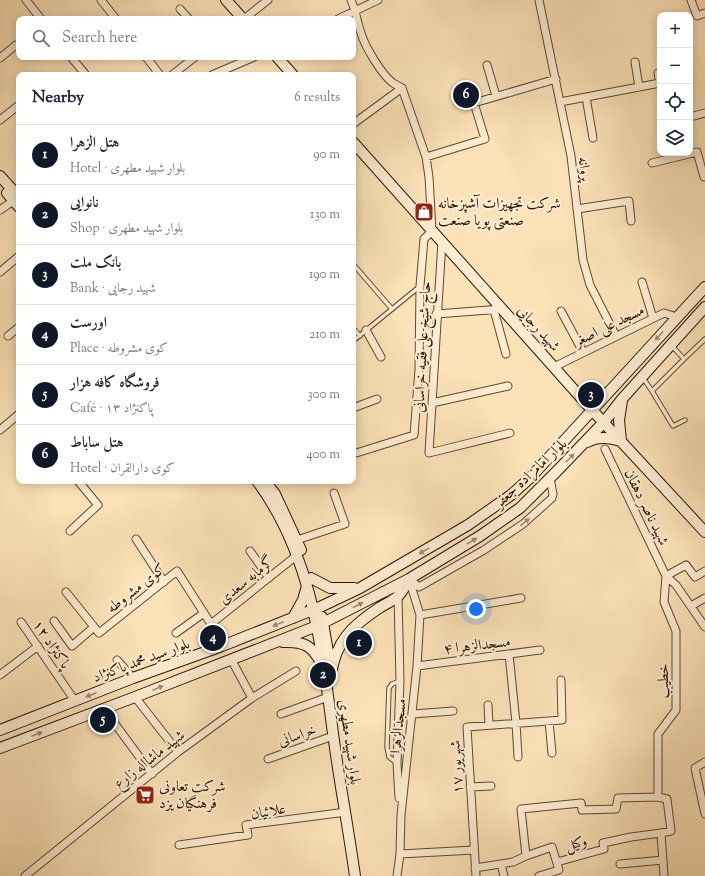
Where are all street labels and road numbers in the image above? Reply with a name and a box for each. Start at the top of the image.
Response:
street label: پروانه [572,156,596,184]
street label: حاج شیخ علی فقیه خراسانی [410,281,439,413]
street label: مسجد علی اصغر [569,300,648,353]
street label: شهید رجایی [512,301,564,357]
street label: بلوار امامزاده جعفر [488,434,573,515]
street label: شهید ناصر دهقان [618,466,673,550]
street label: گرمابه سعدی [214,551,279,610]
street label: کوی مشروطه [103,559,171,619]
street label: پاکنژاد ۱۲ [27,616,76,675]
street label: مسجدالزهرا ۴ [442,632,512,661]
street label: بلوار سید محمد پاکنژاد [90,634,193,689]
street label: خطیب [654,664,675,699]
street label: مسجدالزهرا [386,697,413,755]
street label: بلوار شهید مطهری [332,698,365,787]
street label: خراسانی [275,720,320,753]
street label: شهید ماشااله زارع [110,726,191,795]
street label: ۱۷ شهریور [446,740,469,794]
street label: علائیان [249,799,288,826]
street label: وکیل [563,831,590,857]

